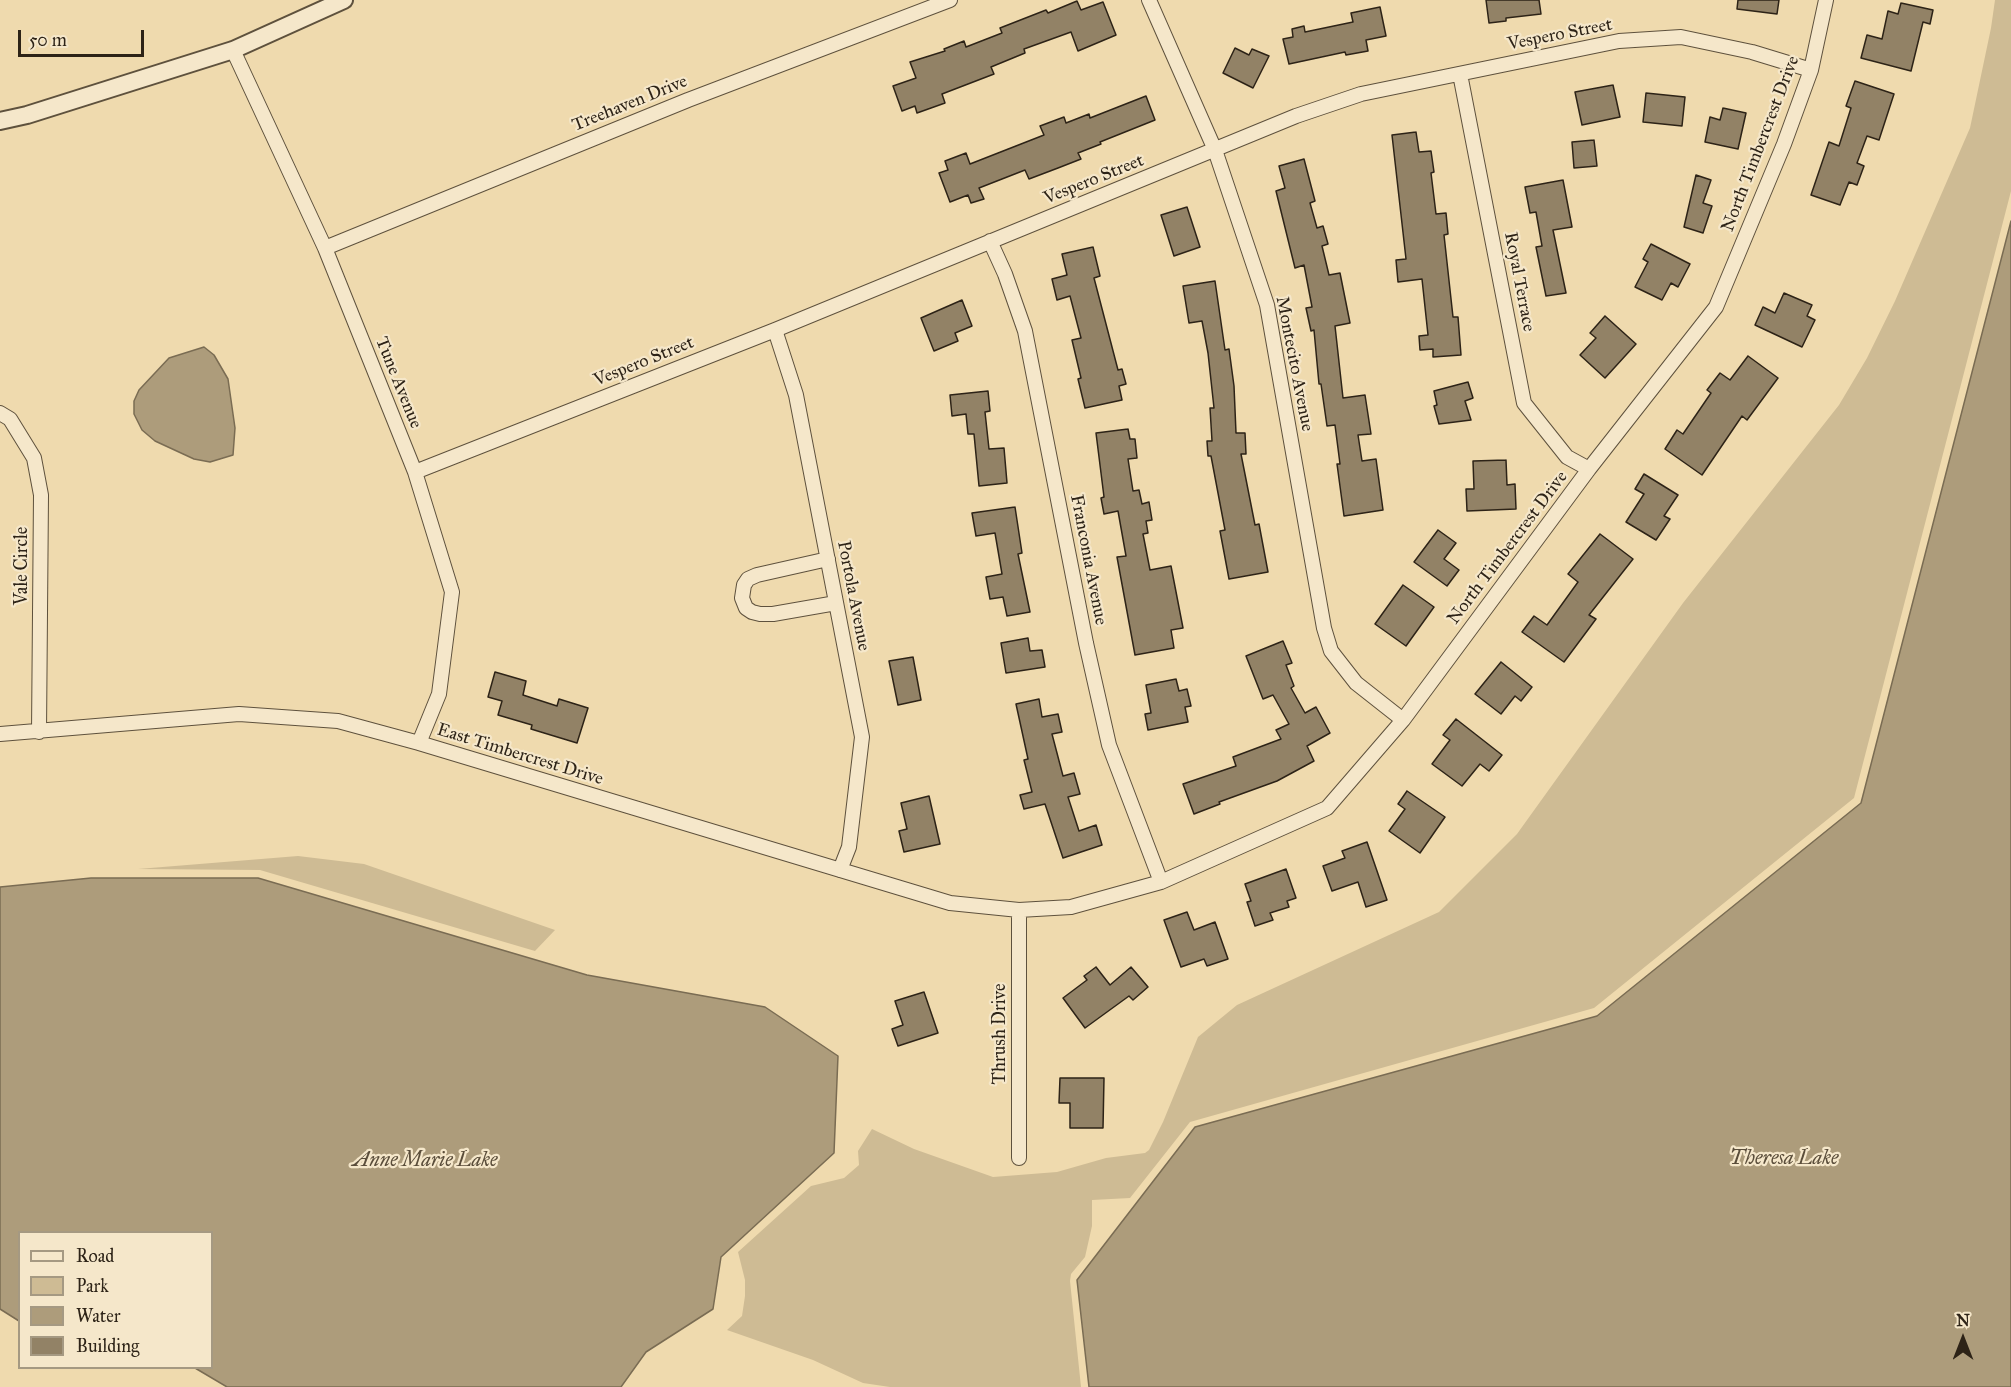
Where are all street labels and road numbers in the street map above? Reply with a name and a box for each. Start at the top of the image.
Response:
street label: Vespero Street [1506,14,1614,56]
street label: North Timbercrest Drive [1718,53,1804,235]
street label: Treehaven Drive [569,71,691,137]
street label: Vespero Street [1041,150,1147,210]
street label: Royal Terrace [1499,230,1539,334]
street label: Montecito Avenue [1270,295,1318,433]
street label: Vespero Street [591,332,697,392]
street label: Tune Avenue [370,334,426,432]
street label: North Timbercrest Drive [1443,467,1573,629]
street label: Franconia Avenue [1065,493,1111,627]
street label: Vale Circle [12,527,34,605]
street label: Portola Avenue [832,539,874,653]
street label: East Timbercrest Drive [434,719,606,791]
street label: Thrush Drive [990,984,1012,1084]

